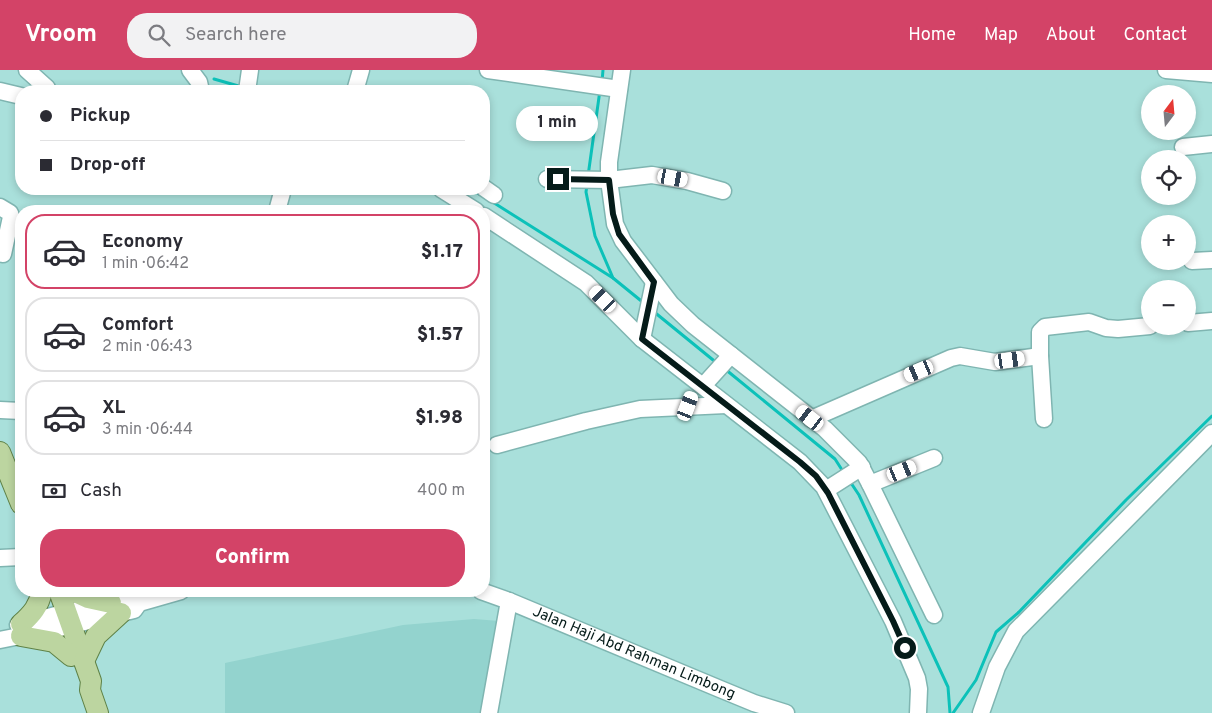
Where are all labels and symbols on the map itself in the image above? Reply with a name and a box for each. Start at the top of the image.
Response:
north arrow [1141,85,1196,140]
callout: 1 min [517,106,599,142]
route end [547,168,569,190]
car [656,168,689,188]
car [587,283,618,315]
car [994,350,1025,370]
car [902,358,935,384]
car [675,389,700,423]
car [793,403,826,433]
car [885,458,918,484]
street label: Jalan Haji Abd Rahman Limbong [530,602,738,704]
route start [894,637,916,659]

